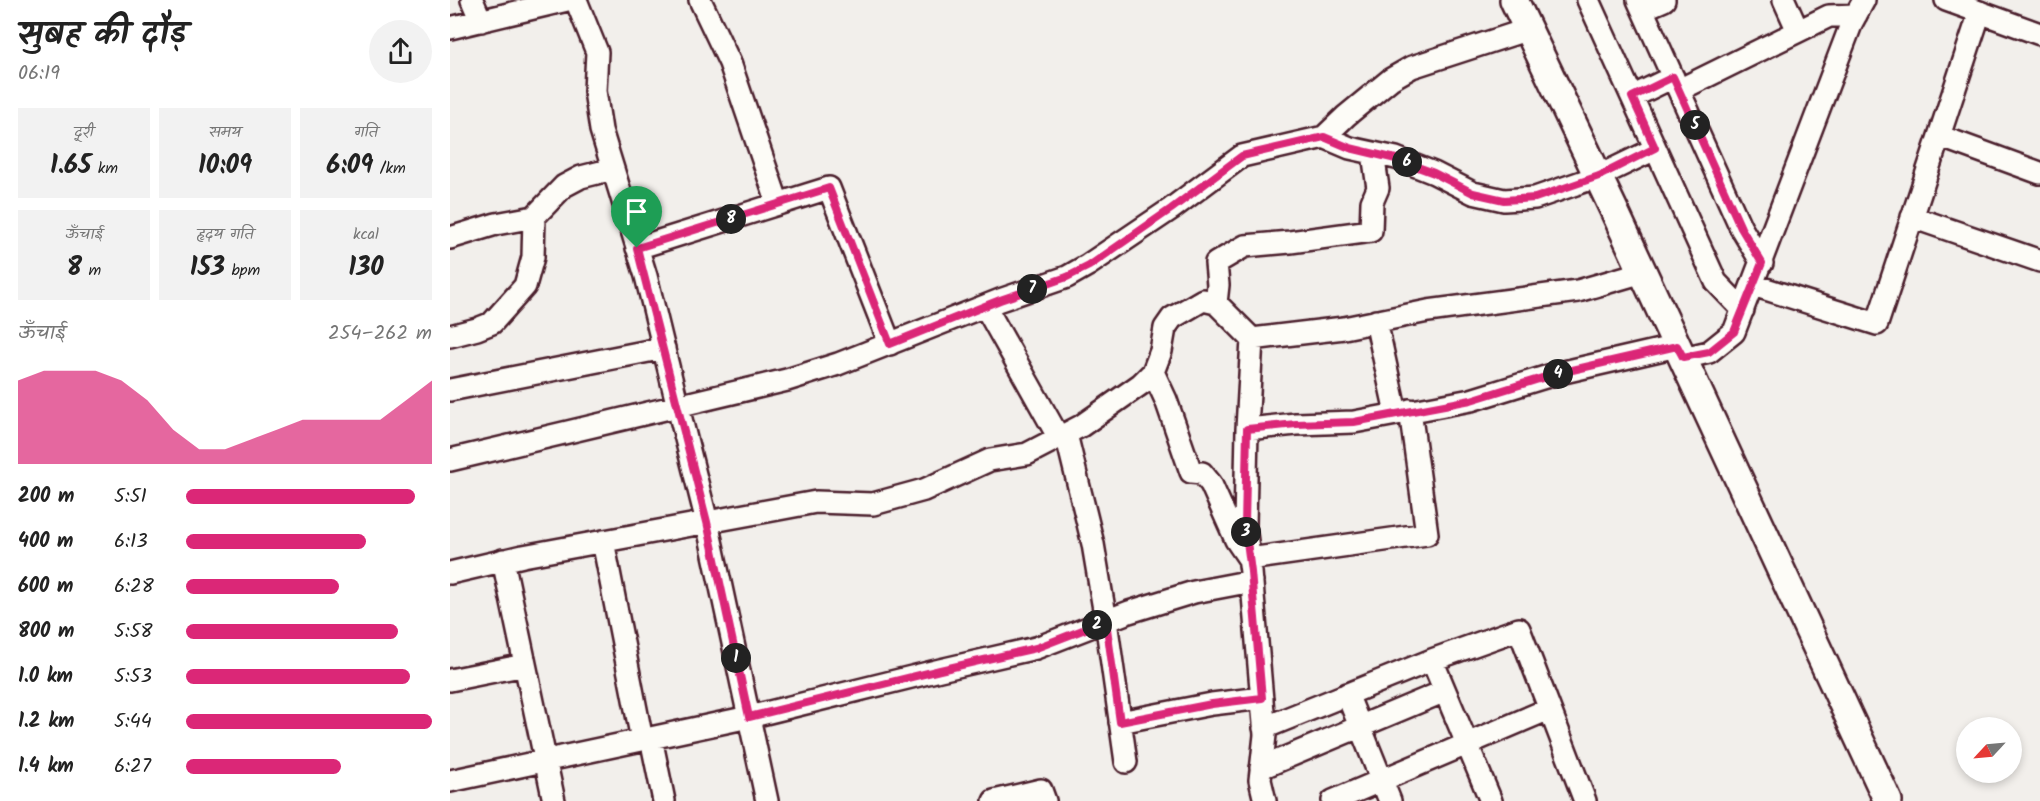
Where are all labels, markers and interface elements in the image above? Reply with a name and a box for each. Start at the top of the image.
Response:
text: सुबह की दौड़ [18,9,187,62]
button: share [369,20,432,83]
text: 06:19 [18,58,60,90]
pin: 5 [1680,110,1710,140]
text: 5 [1691,112,1699,137]
text: दूरी [74,120,94,145]
text: समय [209,120,241,145]
text: गति [354,120,378,145]
text: 1.65 [50,145,91,187]
text: 10:09 [198,145,252,187]
text: 6:09 [326,145,373,187]
pin: 6 [1392,147,1422,177]
text: 6 [1403,149,1411,174]
text: km [91,156,118,181]
text: /km [373,156,406,181]
pin [611,186,662,248]
icon: arrive [620,195,653,228]
pin: 8 [716,204,746,234]
text: 8 [726,206,736,231]
text: ऊँचाई [65,222,103,247]
text: हृदय गति [196,222,254,247]
text: kcal [353,222,379,247]
text: 8 [67,247,82,289]
text: 153 [190,247,225,289]
text: 130 [348,247,384,289]
text: m [82,258,101,283]
text: bpm [225,258,260,283]
pin: 7 [1017,274,1047,304]
text: 7 [1028,276,1036,301]
text: ऊँचाई [18,318,66,350]
text: 254–262 m [328,318,432,350]
pin: 4 [1543,359,1573,389]
text: 4 [1554,361,1562,386]
text: 200 m [18,481,74,513]
text: 5:51 [114,481,147,513]
pin: 3 [1231,517,1261,547]
text: 3 [1242,519,1250,544]
text: 400 m [18,526,74,558]
text: 6:13 [114,526,148,558]
text: 600 m [18,571,73,603]
text: 6:28 [114,571,154,603]
pin: 2 [1082,610,1112,640]
text: 2 [1092,612,1102,637]
text: 800 m [18,616,74,648]
text: 5:58 [114,616,152,648]
pin: 1 [721,643,751,673]
text: 1 [734,645,738,670]
text: 1.0 km [18,661,73,693]
text: 5:53 [114,661,152,693]
text: 1.2 km [18,706,74,738]
text: 5:44 [114,706,152,738]
north arrow [1956,717,2022,783]
map controls [1956,717,2022,783]
text: 1.4 km [18,751,74,783]
text: 6:27 [114,751,151,783]

